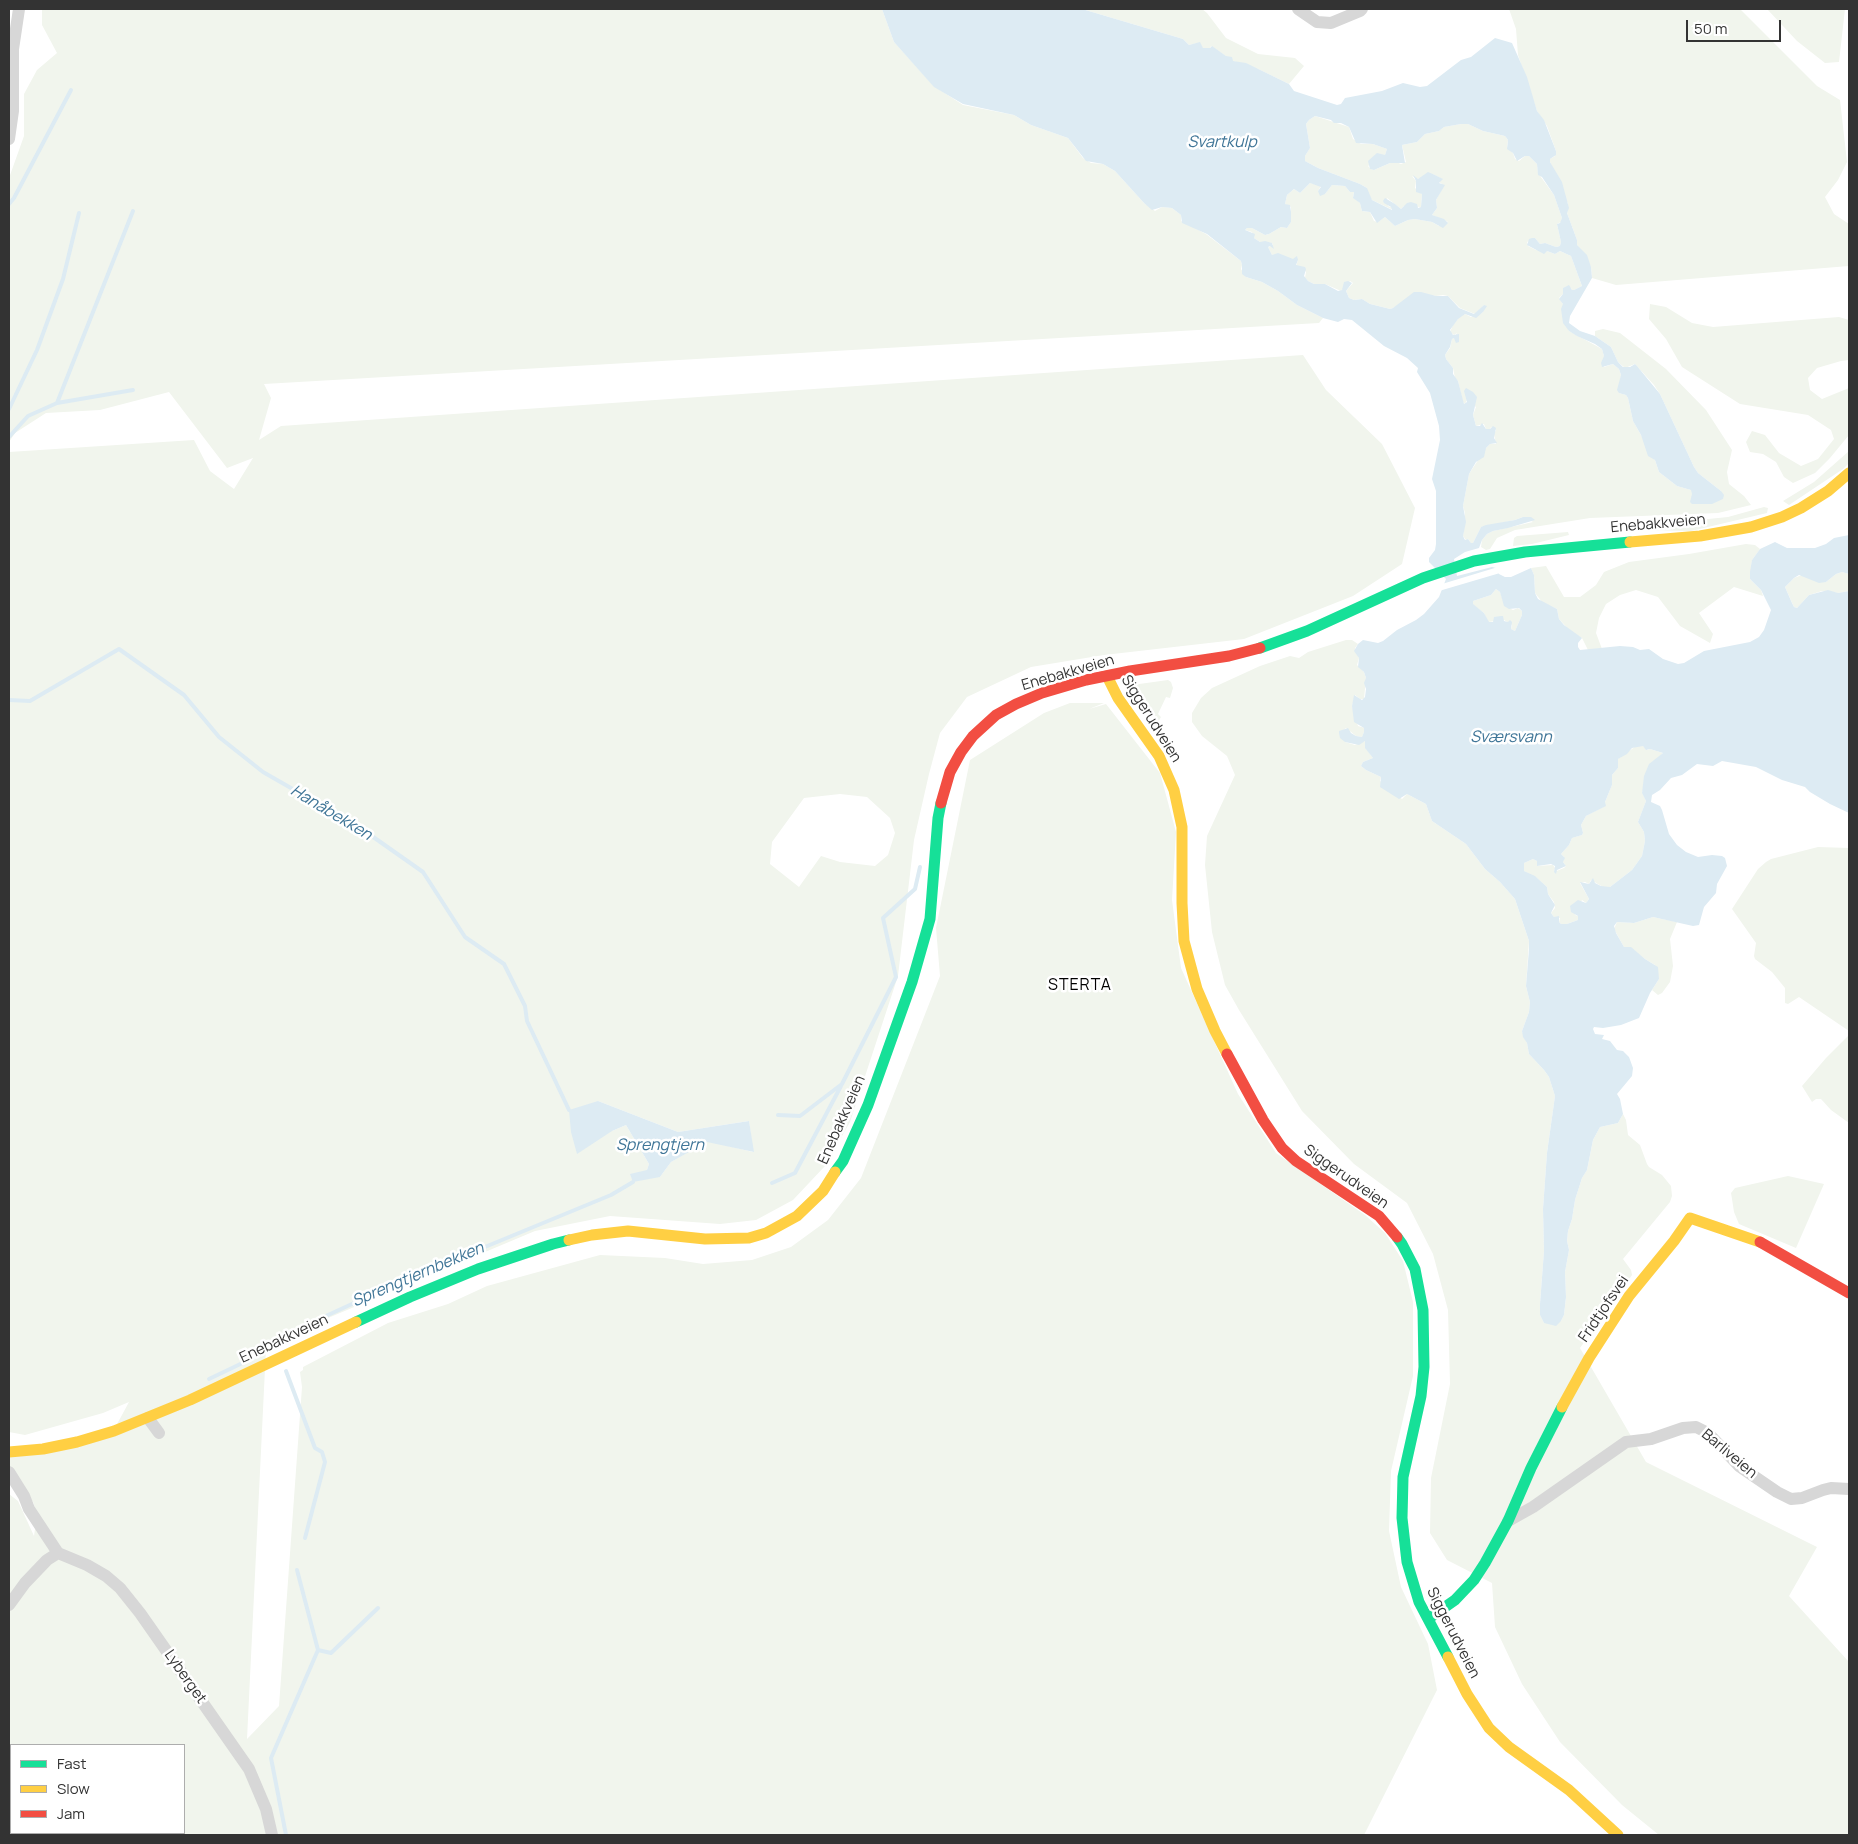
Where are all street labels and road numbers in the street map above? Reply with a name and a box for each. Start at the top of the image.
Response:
street label: Enebakkveien [1610,511,1706,537]
street label: Enebakkveien [1020,651,1116,695]
street label: Siggerudveien [1117,672,1185,766]
street label: Enebakkveien [814,1073,870,1167]
street label: Siggerudveien [1300,1141,1392,1213]
street label: Fridtjofsvei [1575,1272,1633,1346]
street label: Enebakkveien [237,1311,331,1367]
street label: Barliveien [1698,1426,1760,1482]
street label: Siggerudveien [1422,1585,1484,1681]
street label: Lyberget [160,1647,210,1707]

